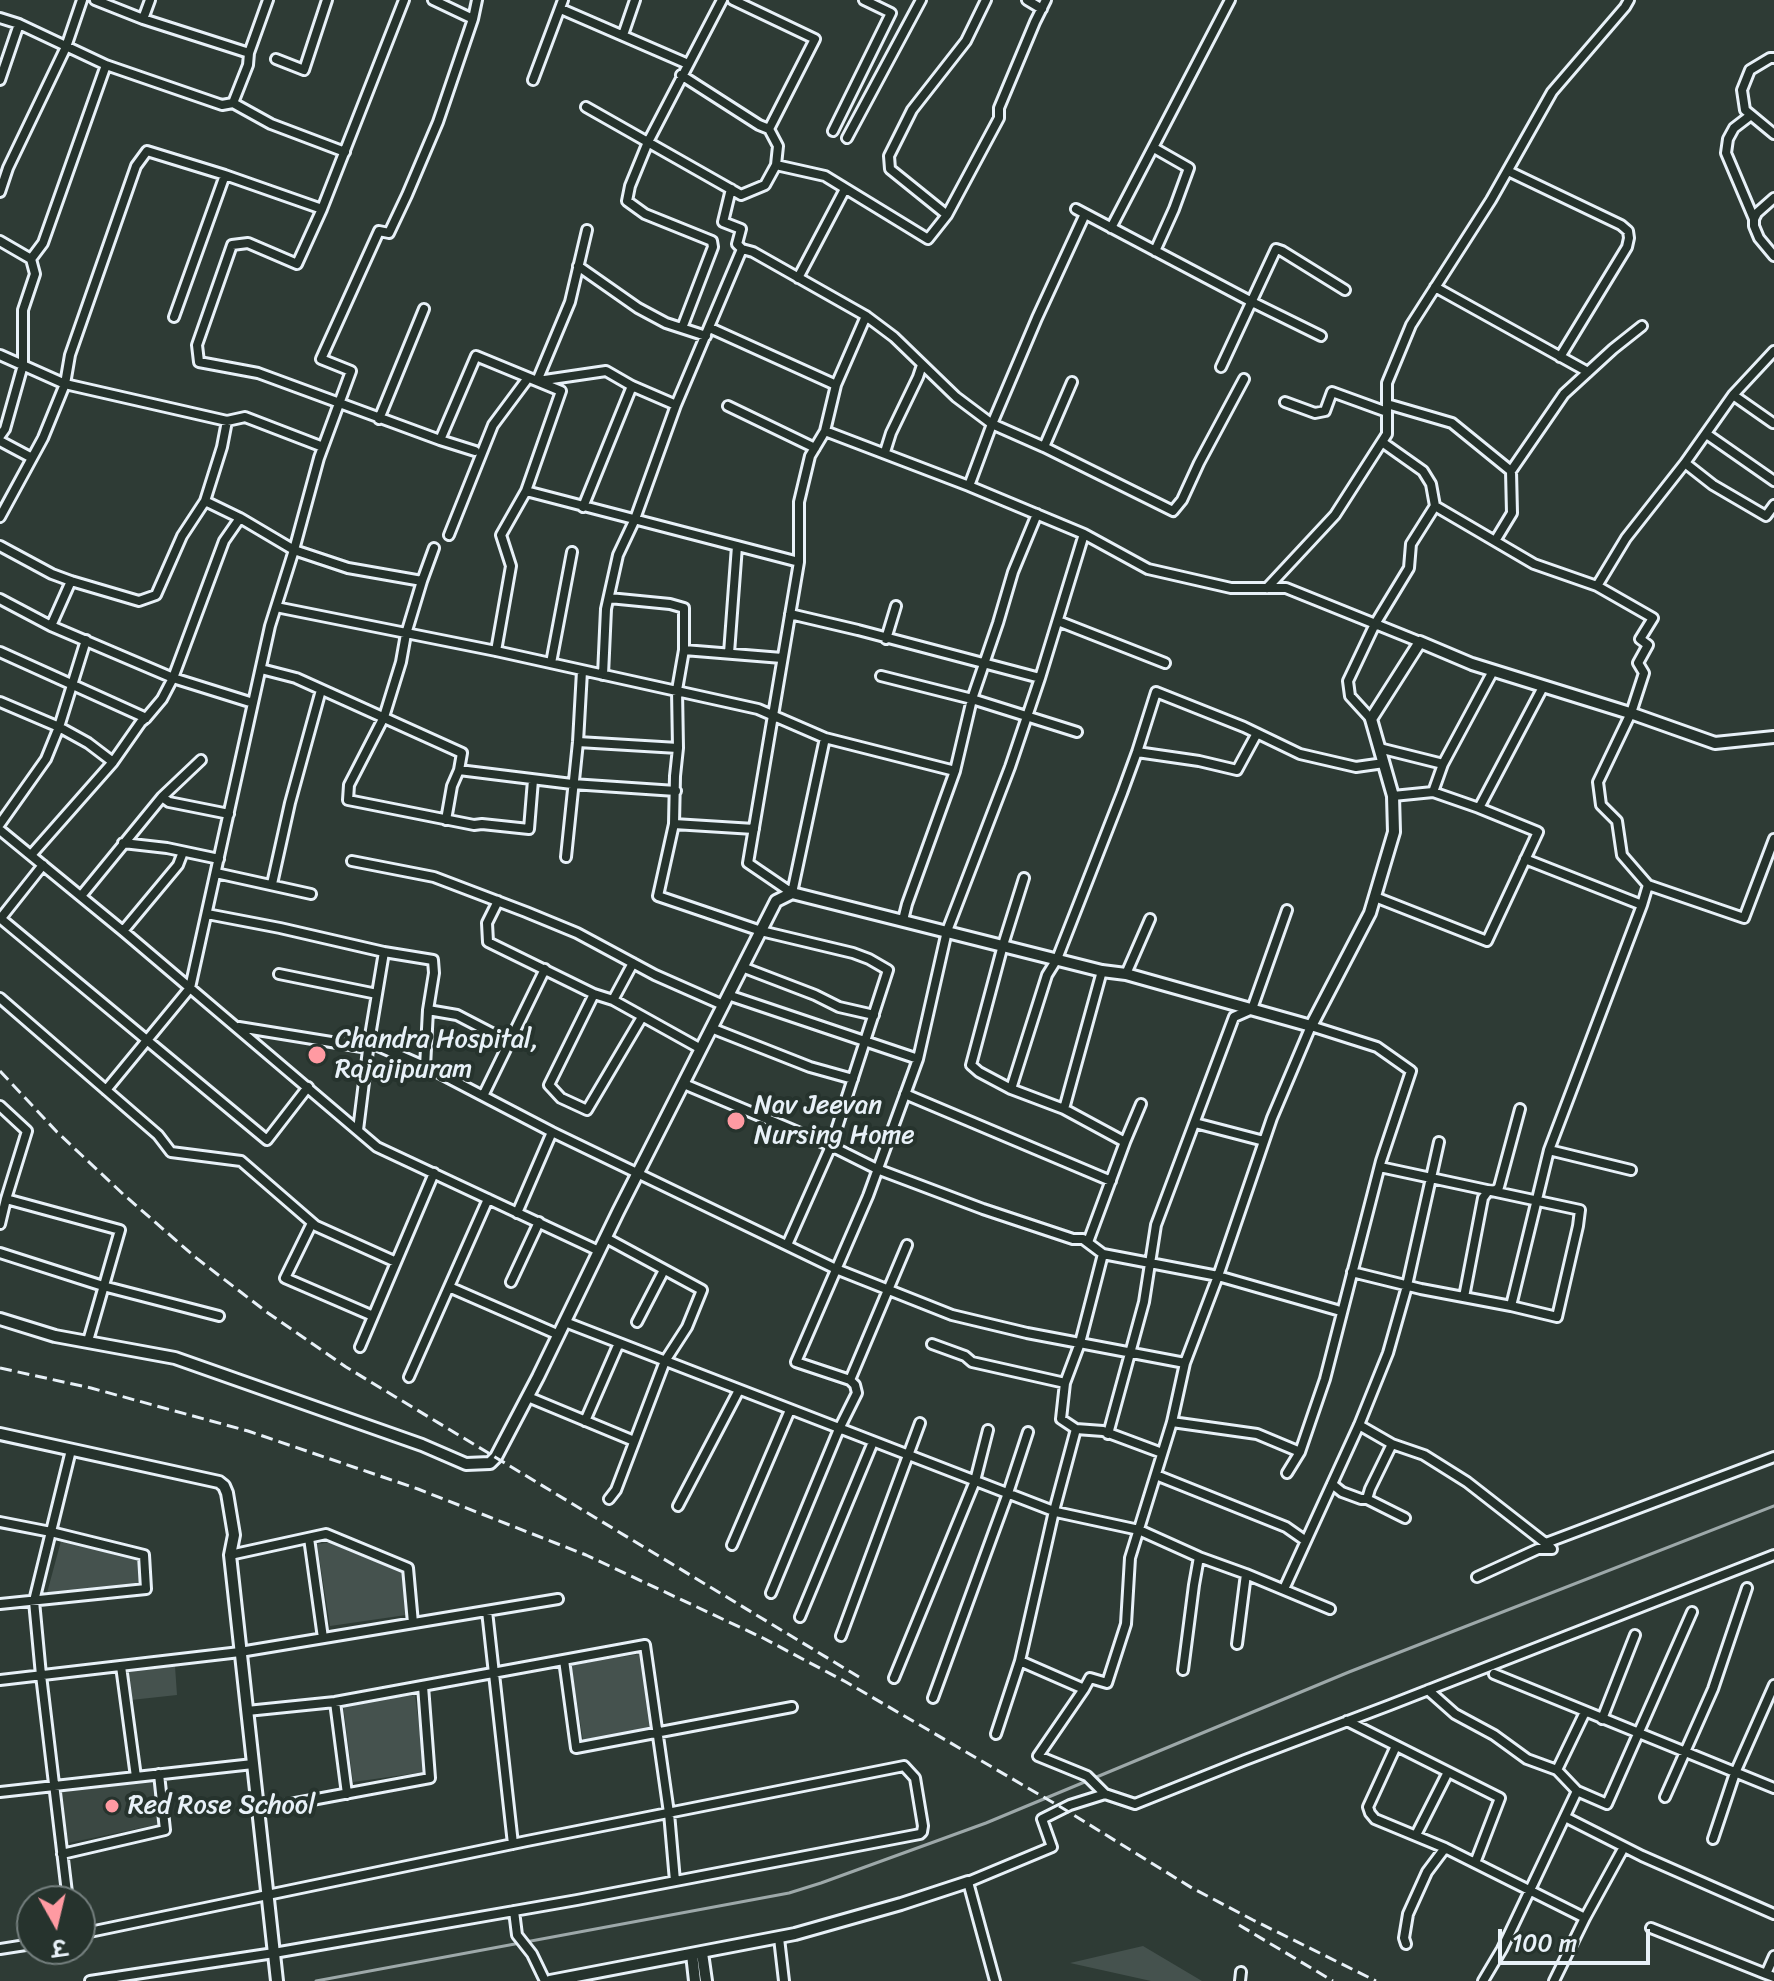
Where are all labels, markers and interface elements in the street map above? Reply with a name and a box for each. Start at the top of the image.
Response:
place label: Chandra Hospital, Rajajipuram [335,1024,539,1086]
marker: Chandra Hospital, Rajajipuram [306,1044,328,1066]
place label: Nav Jeevan Nursing Home [754,1090,915,1152]
marker: Nav Jeevan Nursing Home [725,1110,747,1132]
place label: Red Rose School [128,1790,315,1822]
marker: Red Rose School [103,1797,121,1815]
north arrow [16,1885,96,1965]
scale bar [1502,1913,1654,1963]
text: 100 m [1512,1922,1577,1964]
text: उ [49,1927,69,1968]

